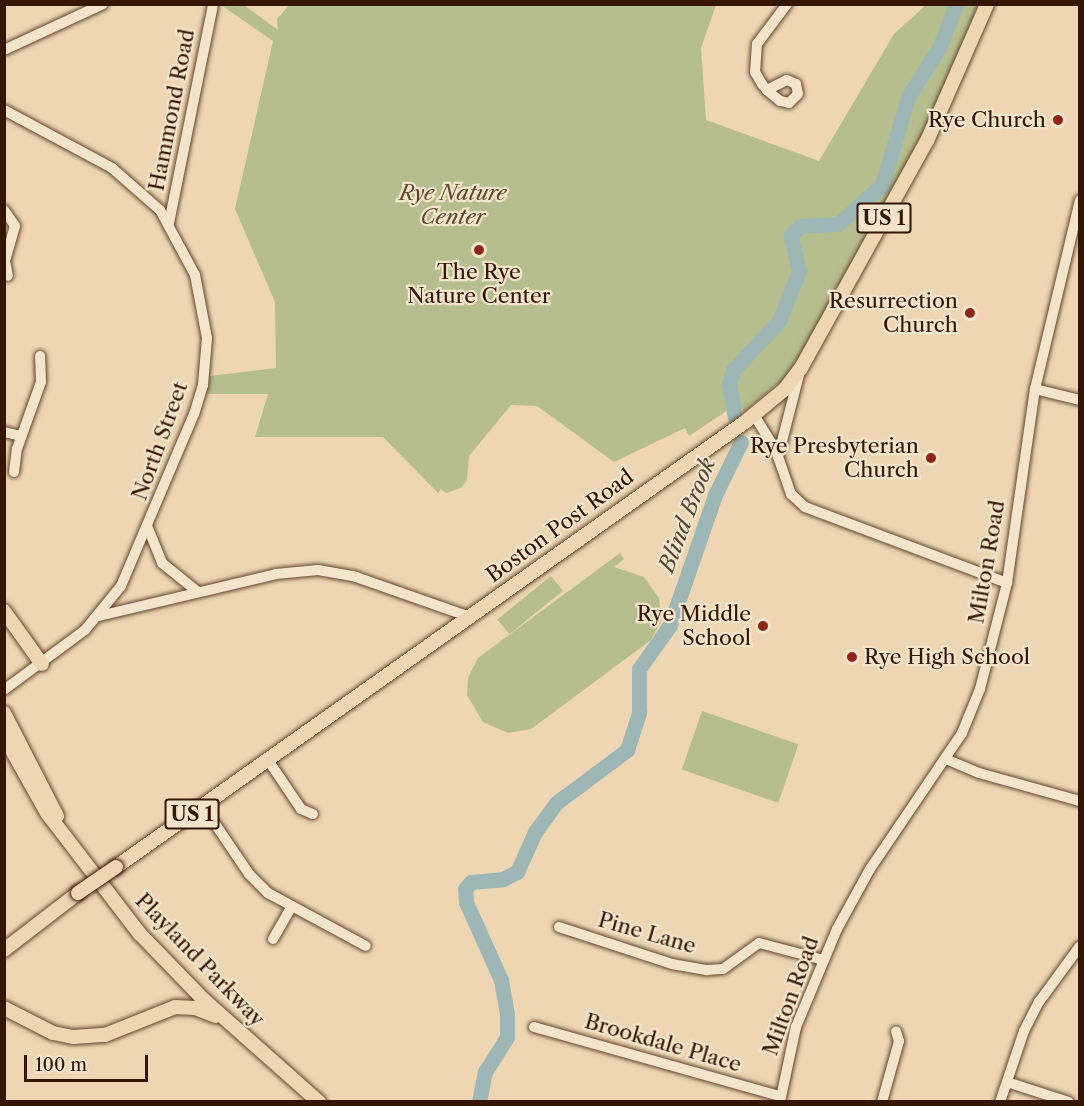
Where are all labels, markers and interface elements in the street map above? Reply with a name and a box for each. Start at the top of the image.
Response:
street label: Hammond Road [144,27,200,193]
place label: Rye Church [928,107,1046,133]
marker: Rye Church [1051,113,1065,127]
park label: Rye Nature Center [399,180,507,230]
road number: US 1 [856,201,912,235]
marker: The Rye Nature Center [472,243,486,257]
place label: The Rye Nature Center [407,259,551,309]
place label: Resurrection Church [829,288,958,338]
marker: Resurrection Church [963,306,977,320]
street label: North Street [127,378,193,504]
place label: Rye Presbyterian Church [750,433,919,483]
marker: Rye Presbyterian Church [924,451,938,465]
water label: Blind Brook [653,454,721,576]
street label: Boston Post Road [481,464,639,588]
street label: Milton Road [964,498,1010,626]
place label: Rye Middle School [637,601,751,651]
marker: Rye Middle School [756,619,770,633]
place label: Rye High School [864,644,1030,670]
marker: Rye High School [845,650,859,664]
road number: US 1 [164,797,220,831]
street label: Playland Parkway [130,888,270,1032]
street label: Pine Lane [595,907,699,959]
street label: Milton Road [758,933,824,1059]
street label: Brookdale Place [582,1009,744,1077]
scale bar [27,1043,152,1081]
text: 100 m [35,1054,87,1076]

